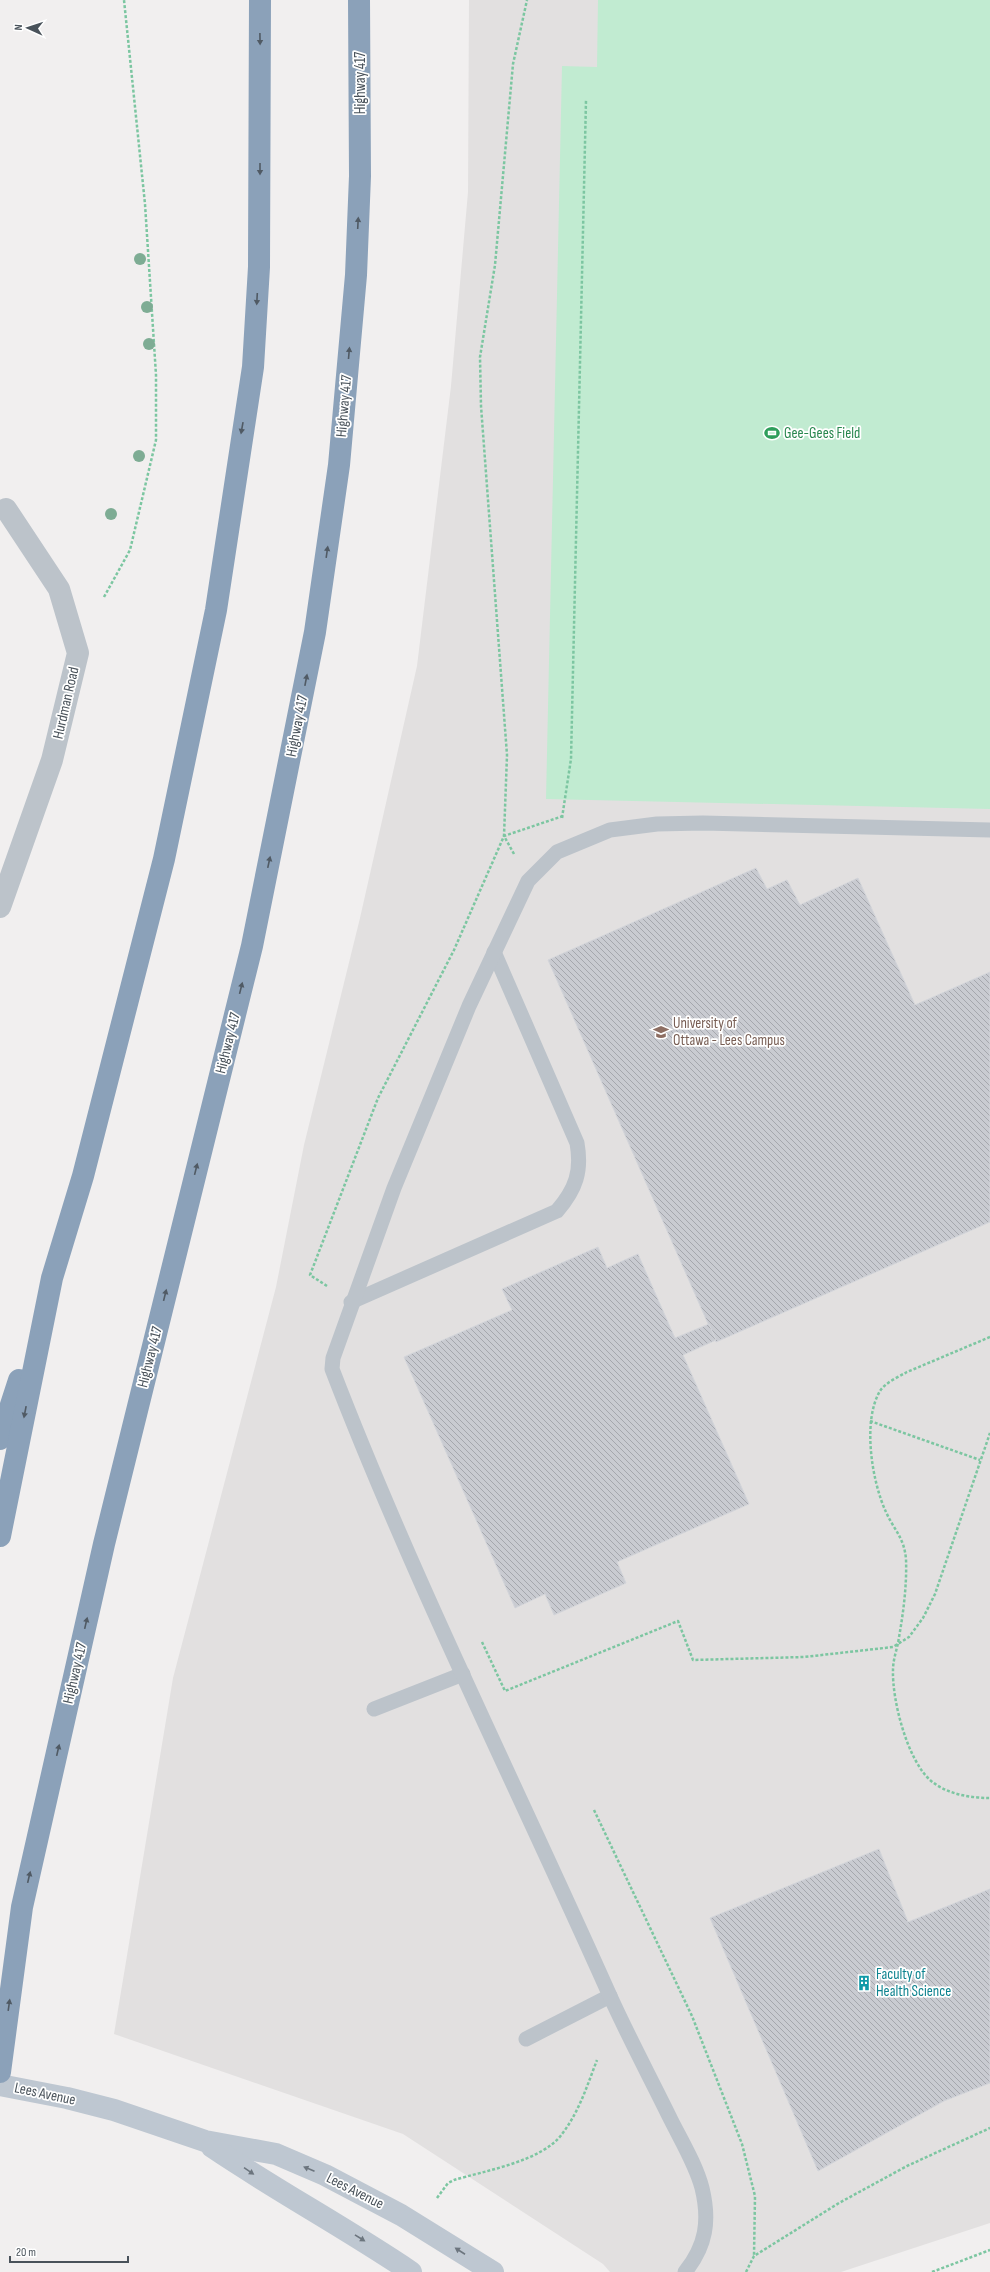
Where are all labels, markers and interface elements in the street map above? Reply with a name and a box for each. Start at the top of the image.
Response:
north arrow [8,8,48,48]
text: N [12,24,25,31]
one-way arrow [257,33,264,45]
street label: Highway 417 [351,52,370,114]
one-way arrow [257,163,263,176]
one-way arrow [355,216,361,229]
one-way arrow [253,293,260,305]
one-way arrow [346,347,352,359]
street label: Highway 417 [332,374,356,438]
one-way arrow [239,422,245,434]
sports icon: Gee-Gees Field [763,424,781,442]
place label: Gee-Gees Field [784,424,860,443]
one-way arrow [324,545,330,558]
street label: Hurdman Road [48,665,84,741]
one-way arrow [303,674,309,686]
street label: Highway 417 [282,694,312,758]
one-way arrow [267,855,273,868]
one-way arrow [238,982,244,994]
street label: Highway 417 [211,1010,245,1076]
place label: University of Ottawa - Lees Campus [673,1014,785,1050]
school or university icon: University of Ottawa - Lees Campus [652,1023,670,1041]
one-way arrow [194,1163,200,1175]
one-way arrow [163,1289,169,1301]
street label: Highway 417 [133,1324,167,1390]
one-way arrow [22,1406,28,1418]
one-way arrow [84,1617,90,1630]
street label: Highway 417 [59,1640,91,1706]
one-way arrow [55,1744,61,1756]
one-way arrow [27,1871,33,1883]
place label: Faculty of Health Science [876,1965,951,2001]
building icon: Faculty of Health Science [855,1974,873,1992]
one-way arrow [6,1999,12,2011]
street label: Lees Avenue [13,2078,77,2110]
one-way arrow [303,2165,315,2171]
one-way arrow [243,2167,254,2175]
street label: Lees Avenue [323,2168,387,2214]
one-way arrow [355,2234,365,2242]
scale bar [10,2238,128,2264]
text: 20 m [16,2245,36,2260]
one-way arrow [455,2247,465,2255]

